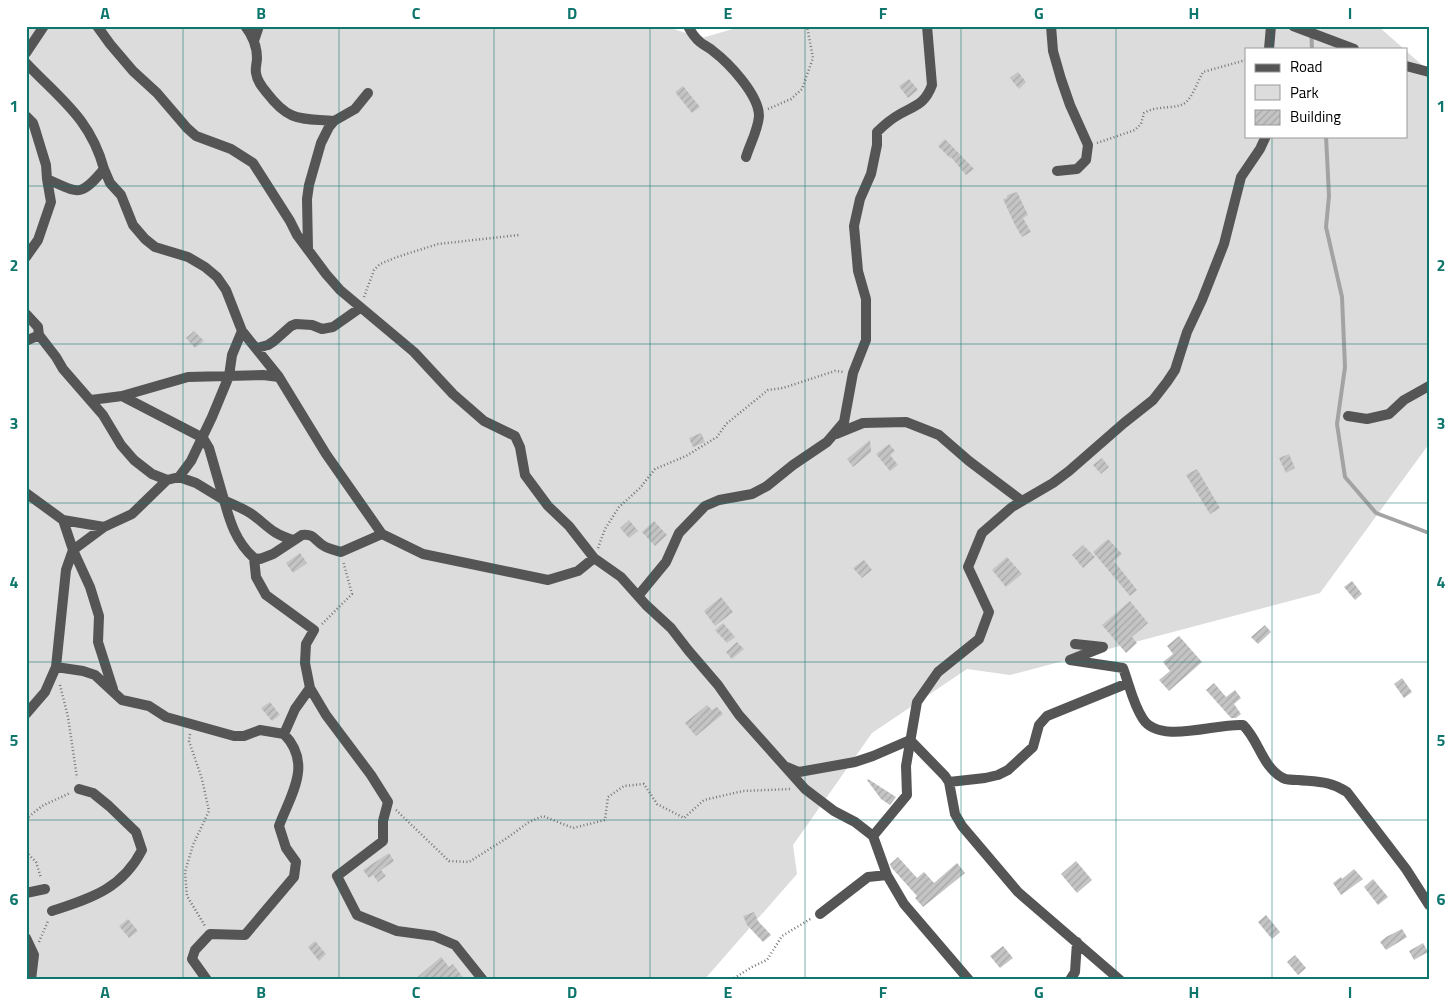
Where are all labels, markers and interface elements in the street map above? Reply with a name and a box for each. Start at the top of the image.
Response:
text: A [100,1,110,25]
text: B [256,1,266,25]
text: C [412,1,421,25]
text: D [567,1,577,25]
text: E [724,1,733,25]
text: F [879,1,888,25]
text: G [1034,1,1044,25]
text: H [1189,1,1199,25]
text: I [1348,1,1352,25]
legend [1245,48,1408,138]
text: Road [1290,55,1322,78]
text: Park [1290,81,1319,104]
text: 1 [10,94,18,118]
text: 1 [1437,94,1445,118]
text: Building [1290,105,1341,128]
text: 2 [10,253,18,277]
text: 2 [1437,253,1445,277]
text: 3 [10,411,18,435]
text: 3 [1437,411,1445,435]
text: 4 [10,570,19,594]
text: 4 [1437,570,1446,594]
text: 5 [10,728,19,752]
text: 5 [1437,728,1446,752]
text: 6 [10,887,19,911]
text: 6 [1437,887,1446,911]
text: A [100,980,110,1004]
text: B [256,980,266,1004]
text: C [412,980,421,1004]
text: D [567,980,577,1004]
text: E [724,980,733,1004]
text: F [879,980,888,1004]
text: G [1034,980,1044,1004]
text: H [1189,980,1199,1004]
text: I [1348,980,1352,1004]

